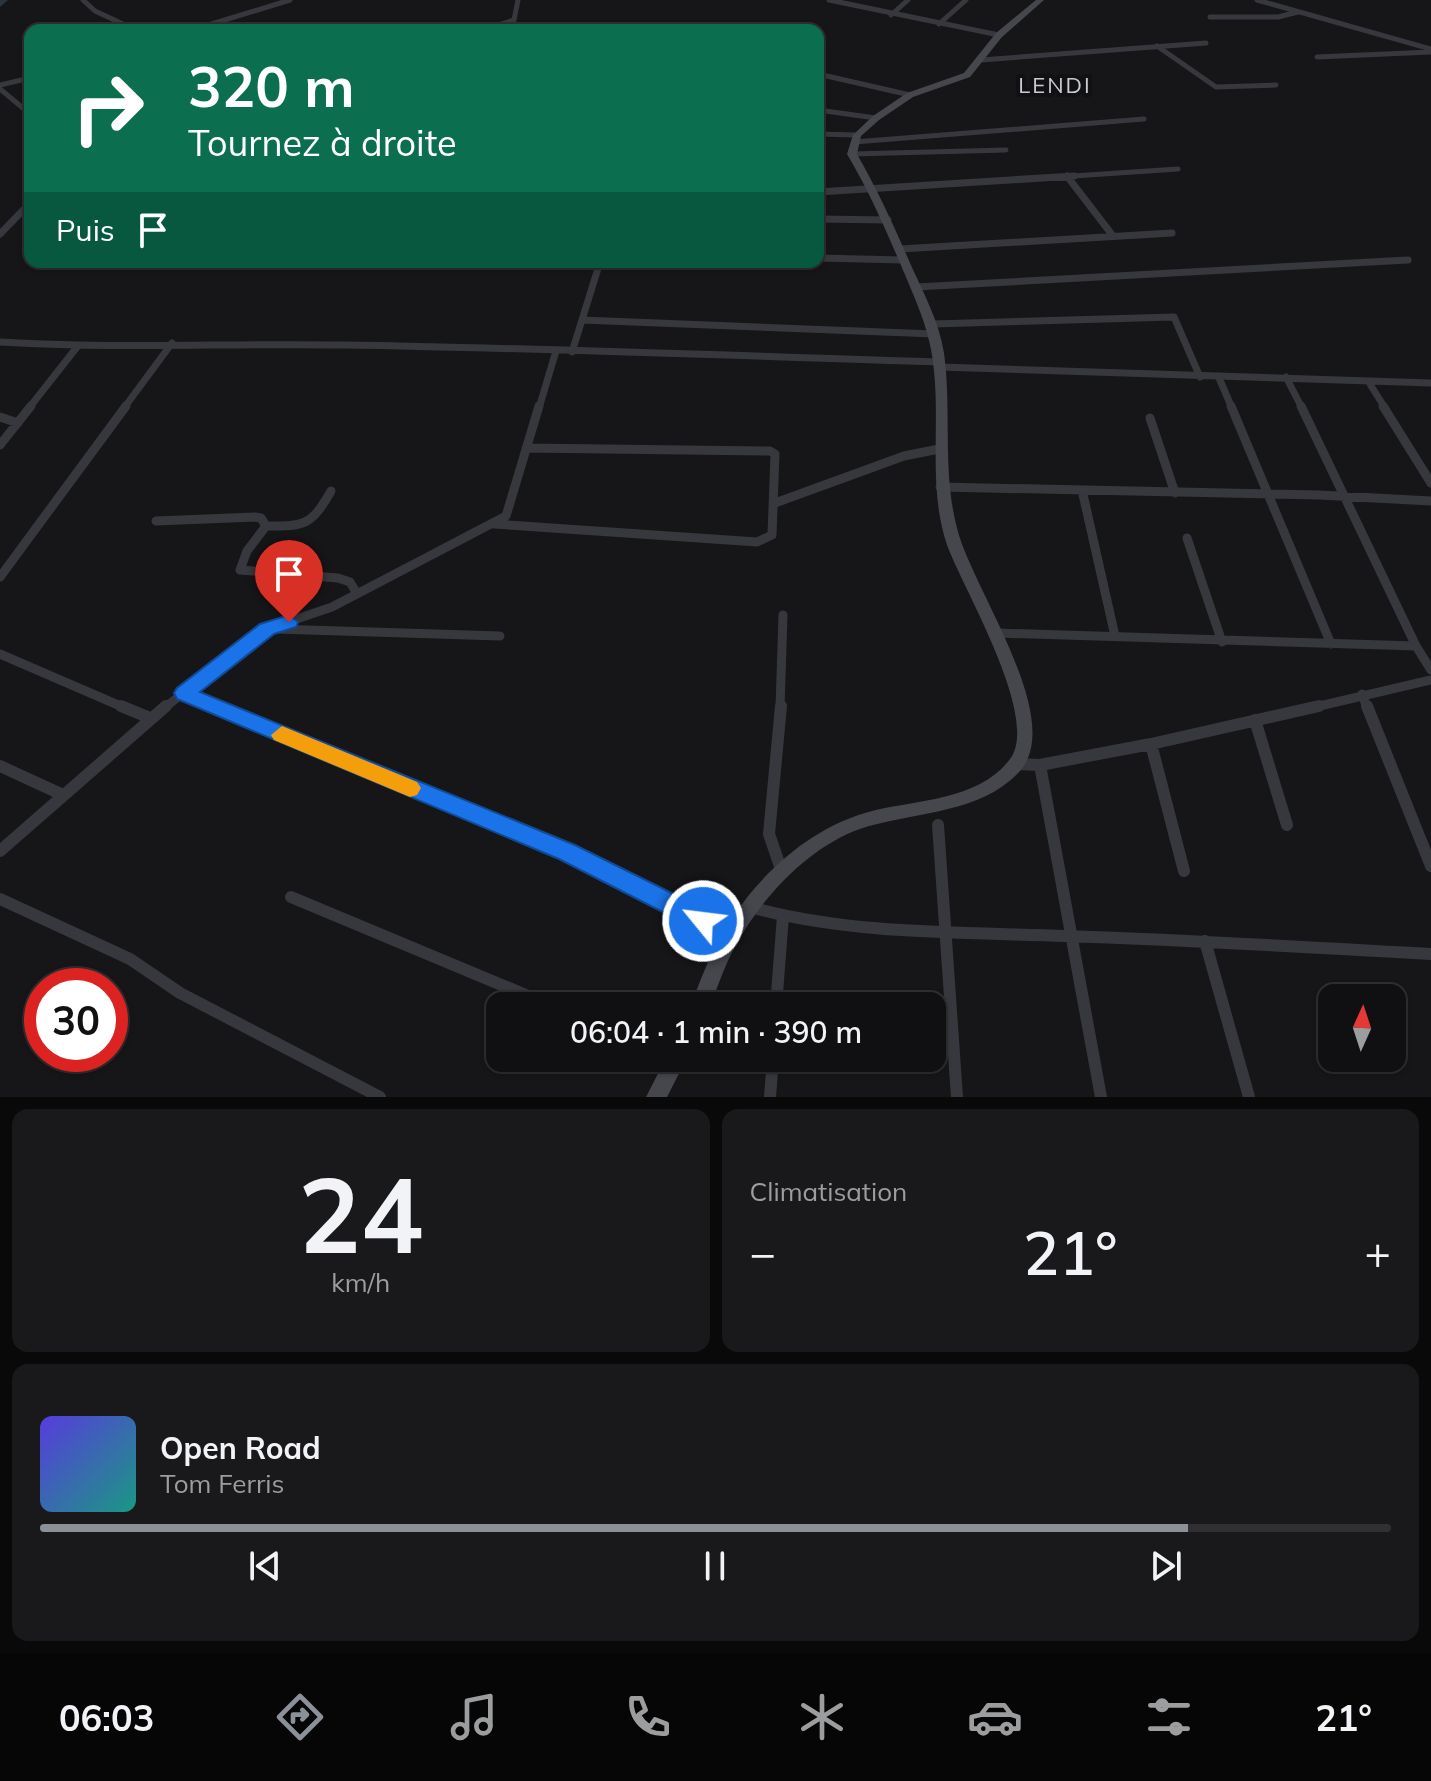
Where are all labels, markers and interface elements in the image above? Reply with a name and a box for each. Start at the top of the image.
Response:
text: 320 m [188,51,355,121]
icon: right [56,56,160,160]
district label: LENDI [1018,71,1092,99]
text: Tournez à droite [188,120,457,165]
icon: arrive [131,208,175,252]
text: Puis [56,211,115,249]
pin [255,540,323,622]
icon: arrive [267,552,311,596]
position arrow [661,879,745,963]
speed limit sign: 30 [24,968,128,1072]
north arrow [1318,984,1406,1072]
map controls [1318,984,1406,1072]
text: 06:04 · 1 min · 390 m [570,1013,862,1051]
text: 24 [298,1148,423,1279]
text: Climatisation [750,1175,907,1208]
text: 21° [1023,1215,1118,1290]
text: − [750,1225,776,1280]
text: + [1365,1225,1391,1280]
text: km/h [331,1266,390,1299]
text: Open Road [160,1429,321,1467]
text: Tom Ferris [160,1467,284,1500]
icon: previous [243,1544,287,1588]
icon: pause [693,1544,737,1588]
icon: next [1144,1544,1188,1588]
icon: directions [272,1689,328,1745]
icon: music [446,1689,502,1745]
icon: phone [620,1689,676,1745]
icon: climate [794,1689,850,1745]
icon: car [967,1689,1023,1745]
icon: filters [1141,1689,1197,1745]
text: 06:03 [59,1695,154,1740]
text: 21° [1315,1695,1372,1740]

